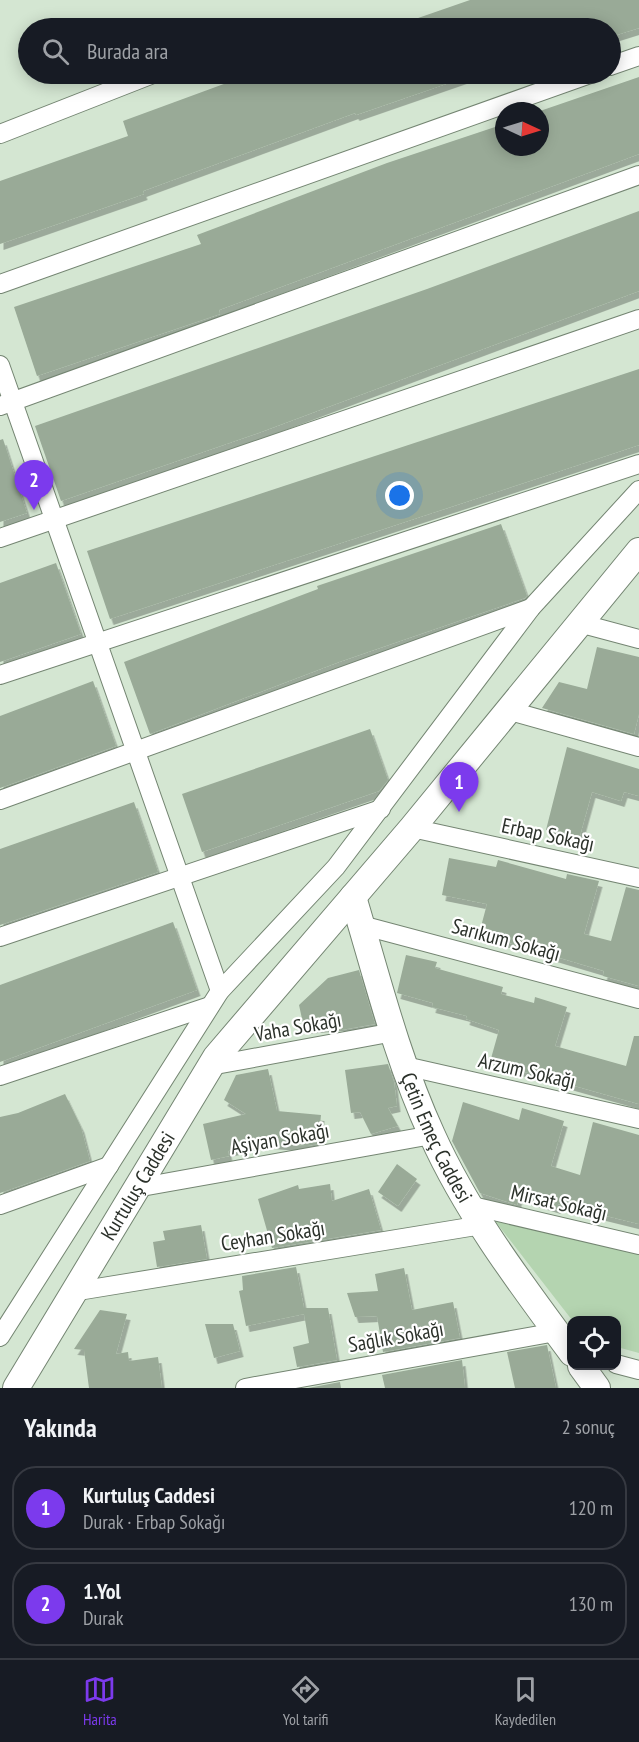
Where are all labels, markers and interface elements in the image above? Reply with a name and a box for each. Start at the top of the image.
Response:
search box [18,18,621,84]
icon: search [39,35,72,68]
text: Burada ara [87,37,168,65]
north arrow [495,102,549,156]
pin: 2 [15,460,54,510]
your location [385,481,414,510]
pin: 1 [440,762,478,812]
street label: Erbap Sokağı [499,812,597,857]
street label: Sarıkum Sokağı [449,912,563,967]
street label: Vaha Sokağı [251,1006,343,1048]
street label: Arzum Sokağı [476,1046,578,1095]
street label: Çetin Emeç Caddesi [395,1069,479,1207]
street label: Aşiyan Sokağı [228,1117,331,1160]
street label: Kurtuluş Caddesi [94,1127,181,1245]
street label: Mirsat Sokağı [508,1178,610,1227]
street label: Ceyhan Sokağı [219,1214,327,1257]
street label: Sağlık Sokağı [346,1315,446,1358]
map controls [567,1316,621,1370]
button: locate [567,1316,621,1370]
text: Yakında [24,1411,97,1444]
text: 2 sonuç [562,1414,615,1440]
text: Kurtuluş Caddesi [83,1481,215,1509]
text: 1 [41,1495,50,1521]
text: 120 m [569,1495,613,1521]
text: Durak · Erbap Sokağı [83,1509,225,1535]
text: 1.Yol [83,1577,121,1605]
text: 2 [41,1591,50,1617]
text: 130 m [569,1591,613,1617]
text: Durak [83,1605,123,1631]
tab: Harita [83,1673,117,1729]
tab: Yol tarifi [283,1673,329,1729]
tab: Kaydedilen [495,1673,556,1729]

